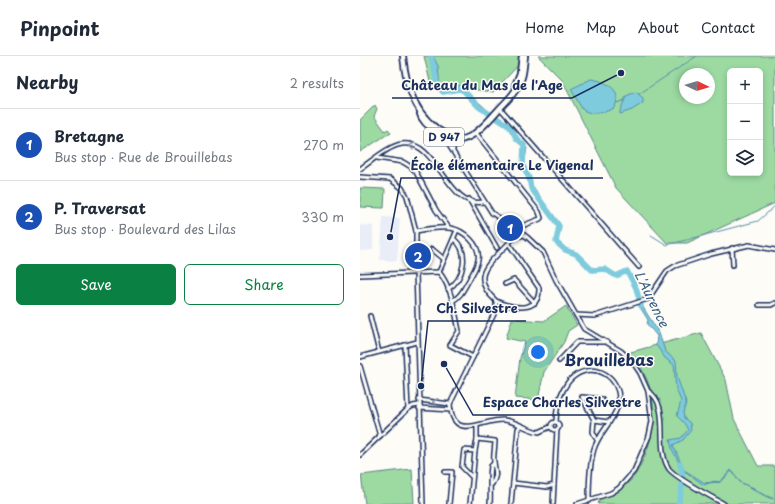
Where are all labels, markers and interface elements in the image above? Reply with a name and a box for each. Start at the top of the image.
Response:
text: Pinpoint [20,14,100,42]
text: Home [525,17,564,38]
text: Map [586,17,616,38]
text: About [638,17,679,38]
text: Contact [701,17,755,38]
north arrow [679,68,715,104]
map controls [727,68,763,176]
button: + [727,68,763,104]
text: Nearby [16,69,78,95]
text: 2 results [290,73,344,92]
callout: Château du Mas de l'Age [392,73,572,98]
text: Château du Mas de l'Age [401,75,563,94]
button: − [727,104,763,140]
text: Bretagne [54,124,124,147]
road number: D 947 [424,128,464,146]
text: 1 [26,135,32,154]
text: 270 m [303,135,344,154]
button: layers [727,140,763,176]
one-way arrow [409,142,416,151]
text: Bus stop · Rue de Brouillebas [54,147,232,166]
callout: École élémentaire Le Vigenal [401,153,603,178]
text: École élémentaire Le Vigenal [410,155,594,174]
text: P. Traversat [54,196,146,219]
text: 2 [24,207,34,226]
text: 330 m [301,207,344,226]
pin: 1 [497,213,523,243]
text: Bus stop · Boulevard des Lilas [54,219,236,238]
pin: 2 [405,241,431,271]
button: Save [16,264,176,305]
button: Share [184,264,344,305]
water label: L'Aurence [631,267,675,331]
callout: Ch. Silvestre [428,296,526,321]
text: Ch. Silvestre [436,298,518,317]
your location [528,342,548,362]
district label: Brouillebas [564,347,654,371]
callout: Espace Charles Silvestre [473,390,650,415]
text: Espace Charles Silvestre [483,392,641,411]
one-way arrow [432,398,438,407]

